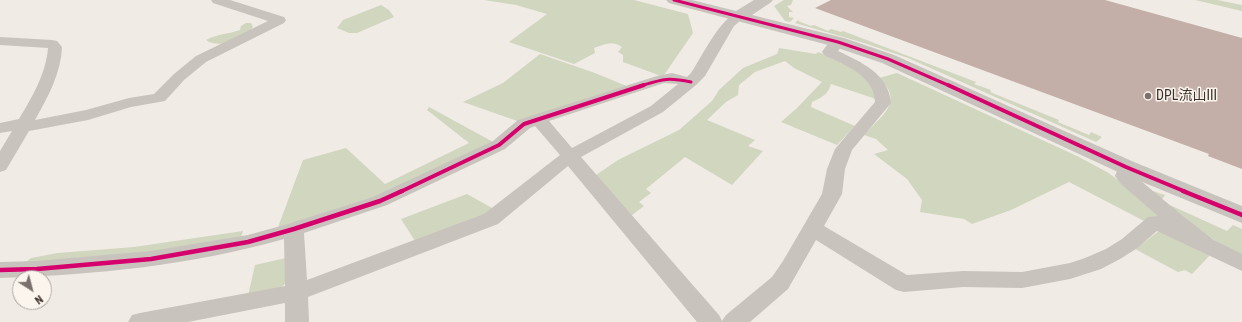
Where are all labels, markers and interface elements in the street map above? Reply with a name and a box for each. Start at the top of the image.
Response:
place label: DPL流山III [1156,88,1217,104]
marker: DPL流山III [1143,91,1153,101]
north arrow [12,270,52,310]
text: N [32,292,45,307]

